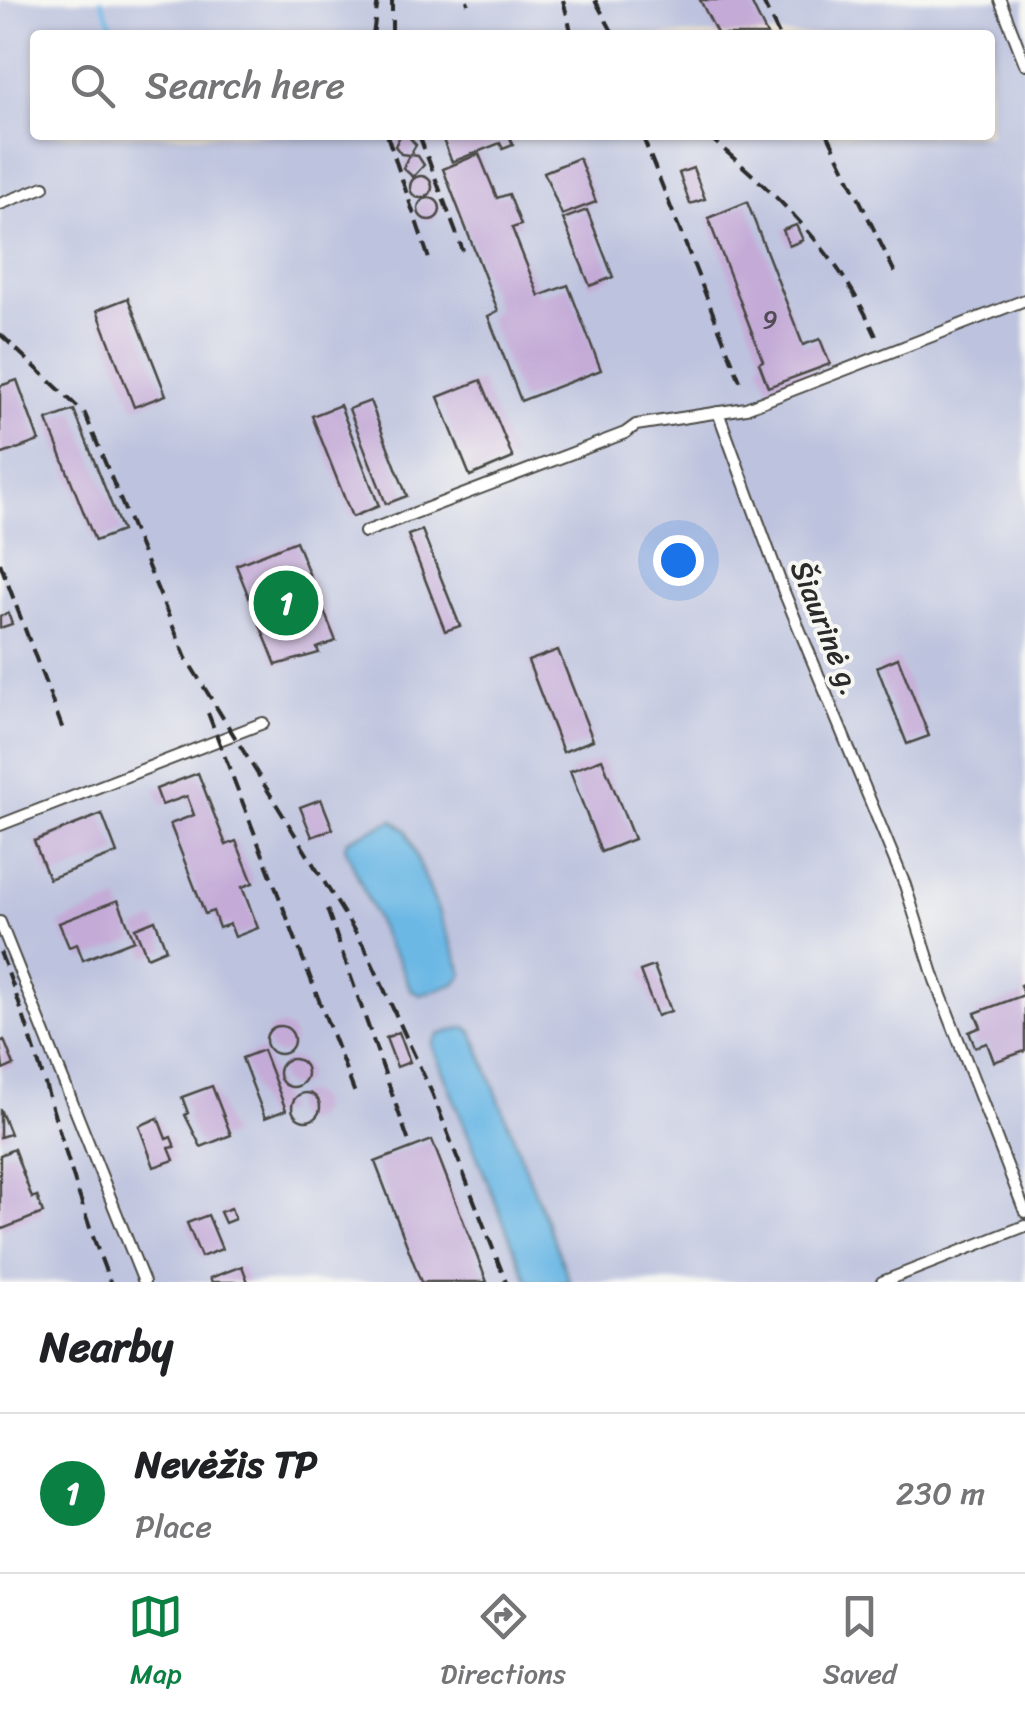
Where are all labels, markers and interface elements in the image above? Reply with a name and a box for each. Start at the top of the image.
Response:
search box [30,30,995,140]
text: Search here [145,52,345,119]
icon: search [65,58,120,113]
house number: 9 [762,297,778,342]
your location [653,535,704,586]
street label: Šiaurinė g. [774,552,878,704]
pin: 1 [254,566,318,640]
text: Nearby [40,1310,173,1384]
text: Nevėžis TP [135,1431,317,1498]
text: 1 [66,1465,79,1522]
text: 230 m [896,1465,985,1522]
text: Place [135,1498,212,1555]
tab: Map [128,1589,183,1698]
tab: Directions [440,1589,566,1698]
tab: Saved [823,1589,897,1698]

